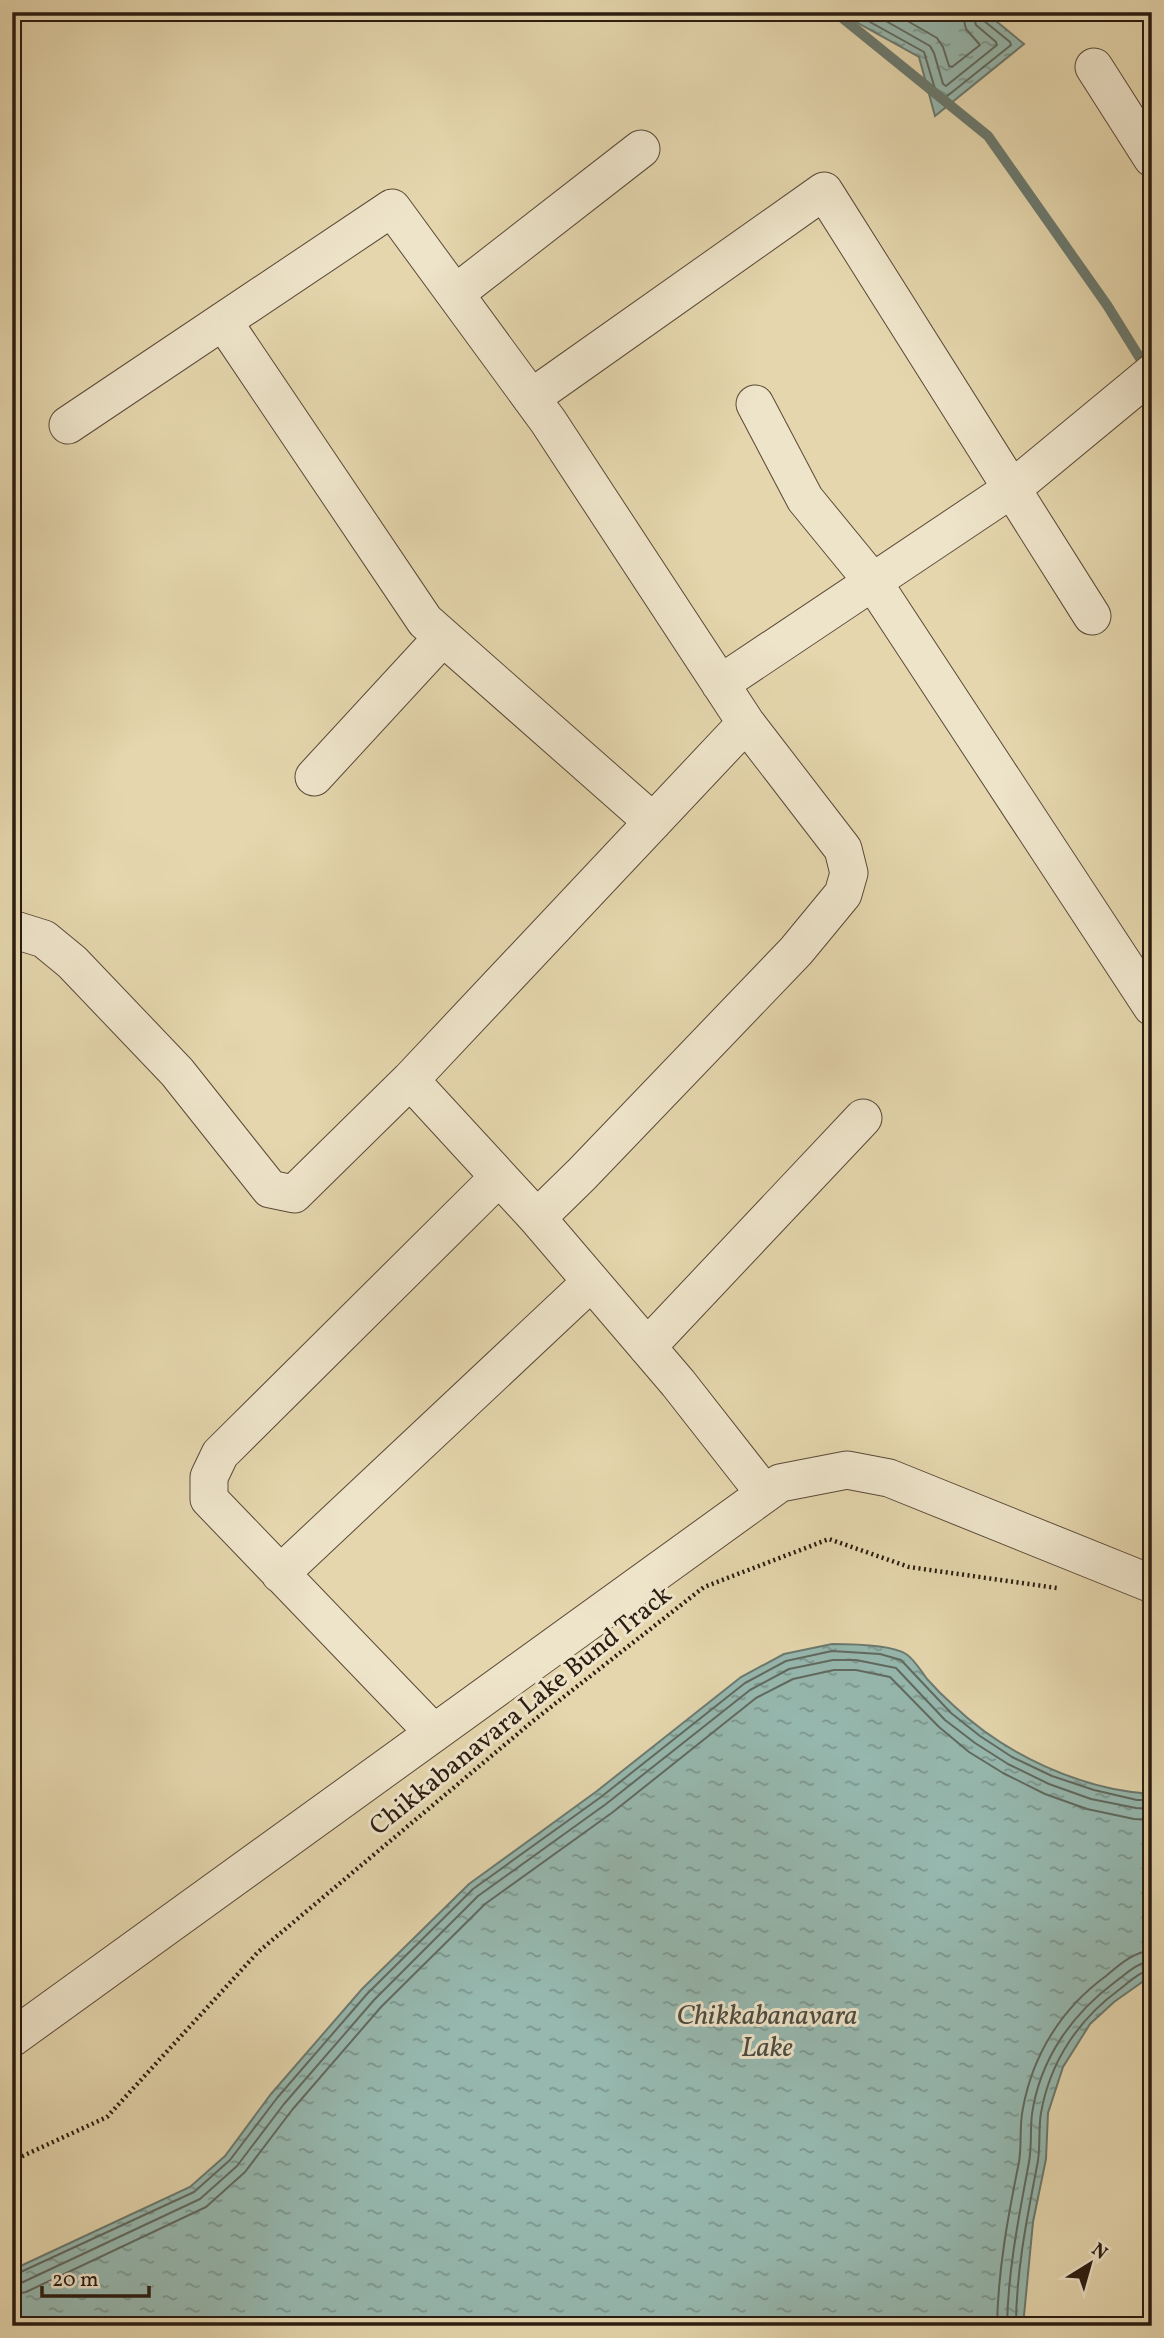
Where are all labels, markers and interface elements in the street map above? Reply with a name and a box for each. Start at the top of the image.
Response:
street label: Chikkabanavara Lake Bund Track [362,1578,680,1844]
water label: Chikkabanavara Lake [676,1997,858,2068]
north arrow [1056,2230,1126,2300]
text: N [1086,2237,1113,2267]
scale bar [42,2254,149,2298]
text: 20 m [52,2266,98,2295]

